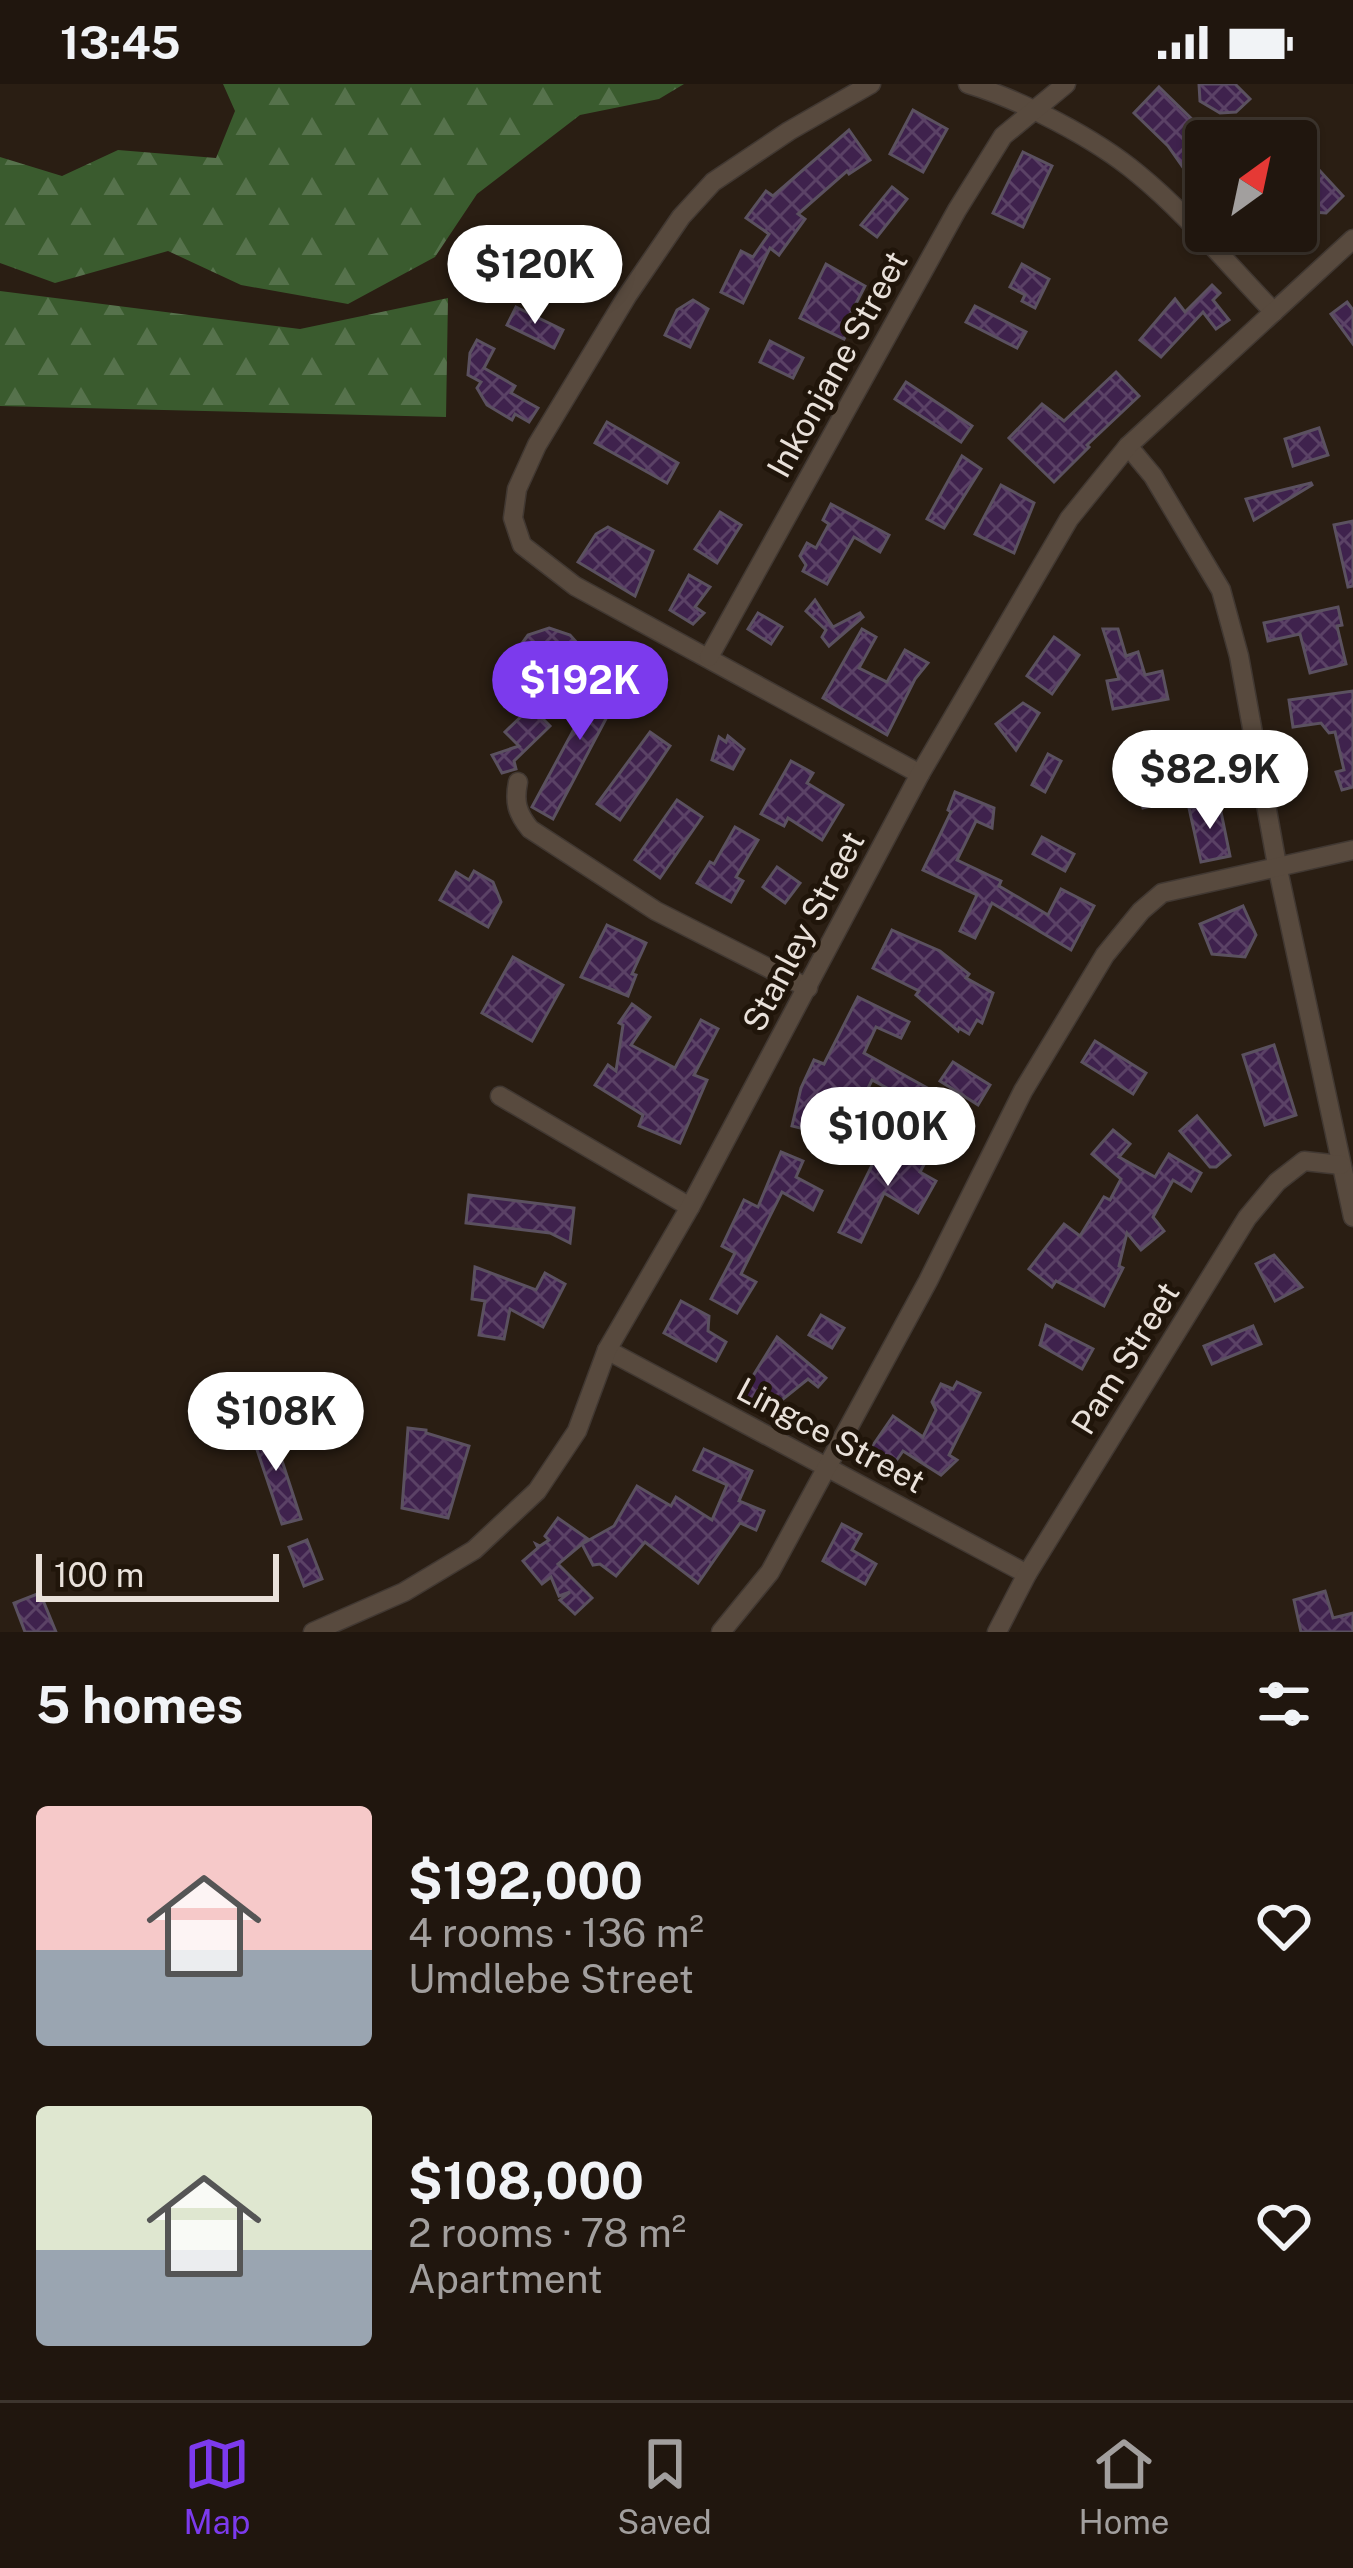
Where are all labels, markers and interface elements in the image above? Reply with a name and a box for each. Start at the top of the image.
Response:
text: 13:45 [60,16,181,69]
north arrow [1185,120,1317,252]
map controls [1185,120,1317,252]
pin: $120K [451,225,619,327]
text: $120K [474,241,596,287]
street label: Inkonjane Street [759,244,915,484]
pin: $192K [496,641,664,743]
text: $192K [519,657,641,703]
pin: $82.9K [1112,730,1308,832]
text: $82.9K [1139,746,1281,792]
street label: Stanley Street [734,824,872,1038]
pin: $100K [804,1087,972,1189]
text: $100K [827,1103,949,1149]
street label: Pam Street [1063,1275,1187,1441]
street label: Lingce Street [731,1370,931,1500]
pin: $108K [192,1372,360,1474]
text: $108K [215,1388,337,1434]
scale bar [36,1548,279,1601]
text: 100 m [54,1556,144,1594]
icon: filters [1251,1671,1317,1737]
text: 5 homes [36,1675,243,1734]
text: $192,000 [408,1851,643,1910]
icon: home [132,1854,276,1998]
icon: heart [1251,1893,1317,1959]
text: 4 rooms · 136 m² [408,1910,704,1956]
text: Umdlebe Street [408,1956,694,2002]
text: $108,000 [408,2151,644,2210]
icon: home [132,2154,276,2298]
icon: heart [1251,2193,1317,2259]
text: 2 rooms · 78 m² [408,2210,686,2256]
text: Apartment [408,2256,603,2302]
tab: Map [183,2431,250,2541]
tab: Saved [617,2431,712,2541]
tab: Home [1079,2431,1170,2541]

